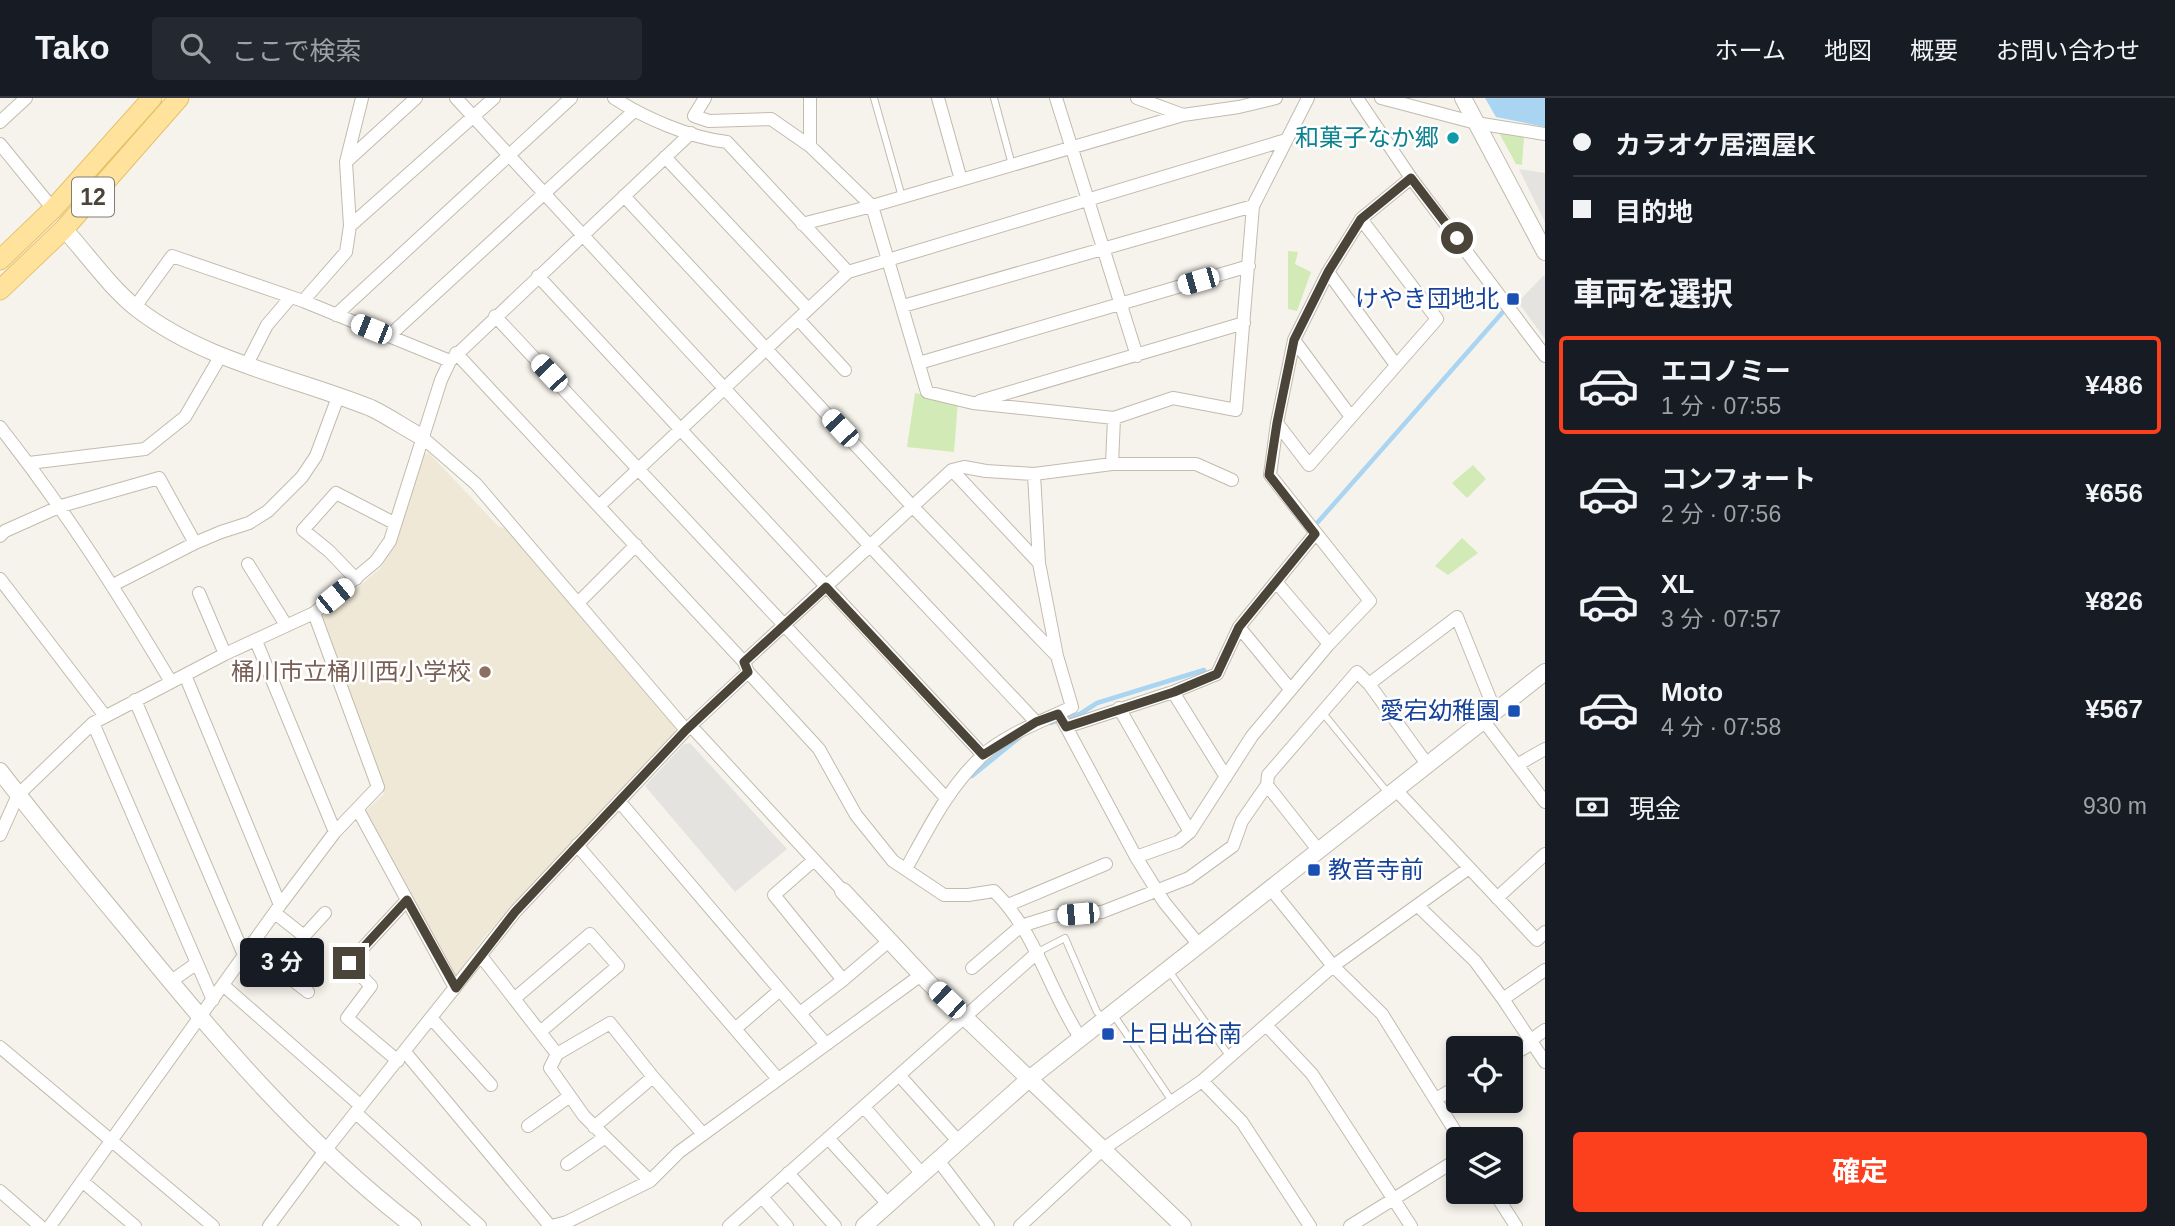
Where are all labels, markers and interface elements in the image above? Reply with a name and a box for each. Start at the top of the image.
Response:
search box [152,17,642,80]
text: Tako [35,29,110,66]
icon: search [176,29,214,67]
text: ここで検索 [232,36,362,66]
text: ホーム [1715,37,1786,64]
text: 地図 [1824,37,1872,64]
text: 概要 [1910,37,1958,64]
text: お問い合わせ [1996,37,2140,64]
place label: 和菓子なか郷 [1295,124,1439,151]
marker: 和菓子なか郷 [1445,130,1461,146]
text: カラオケ居酒屋K [1615,130,1816,160]
road number: 12 [72,178,114,216]
text: 目的地 [1615,197,1693,227]
route start [1441,222,1473,254]
car [1175,265,1222,297]
text: 車両を選択 [1573,276,1733,312]
place label: けやき団地北 [1355,285,1499,312]
marker: けやき団地北 [1505,291,1521,307]
car [348,311,395,347]
car [527,350,572,396]
icon: car [1577,354,1640,417]
text: エコノミー [1661,356,1791,386]
text: ¥486 [2085,370,2143,400]
text: 1 分 · 07:55 [1661,393,1781,419]
car [818,405,863,451]
icon: car [1577,462,1640,525]
text: コンフォート [1661,464,1816,494]
text: ¥656 [2085,478,2143,508]
text: 2 分 · 07:56 [1661,501,1781,527]
text: XL [1661,569,1694,599]
icon: car [1577,570,1640,633]
car [313,575,358,617]
text: ¥826 [2085,586,2143,616]
text: 3 分 · 07:57 [1661,606,1781,632]
place label: 桶川市立桶川西小学校 [231,658,471,685]
marker: 桶川市立桶川西小学校 [477,664,493,680]
text: Moto [1661,677,1723,707]
icon: car [1577,678,1640,741]
text: ¥567 [2085,694,2143,724]
place label: 愛宕幼稚園 [1380,697,1500,724]
marker: 愛宕幼稚園 [1506,703,1522,719]
text: 4 分 · 07:58 [1661,714,1781,740]
icon: cash [1573,788,1611,826]
text: 930 m [2083,793,2147,819]
text: 現金 [1629,794,1681,824]
place label: 教音寺前 [1328,856,1424,883]
marker: 教音寺前 [1306,862,1322,878]
car [1057,902,1100,926]
callout: 3 分 [240,938,324,988]
route end [333,947,365,979]
text: 3 分 [261,949,303,975]
car [925,978,970,1022]
place label: 上日出谷南 [1122,1020,1242,1047]
marker: 上日出谷南 [1100,1026,1116,1042]
map controls [1446,1036,1523,1204]
button: locate [1446,1036,1523,1113]
button: layers [1446,1127,1523,1204]
button: 確定 [1573,1132,2147,1212]

